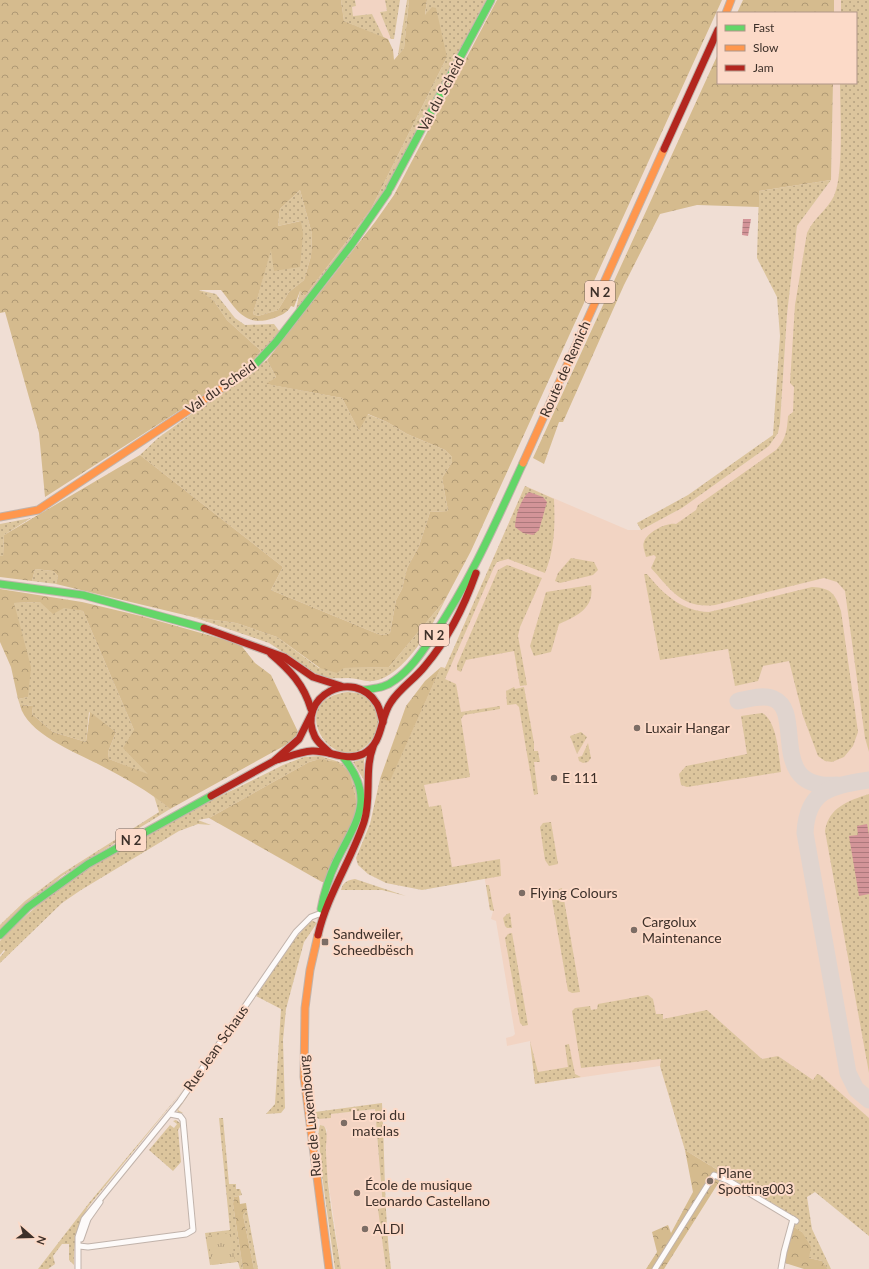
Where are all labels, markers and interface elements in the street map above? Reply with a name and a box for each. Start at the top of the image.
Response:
legend [717,12,857,84]
text: Fast [753,20,775,35]
text: Slow [753,40,779,55]
street label: Val du Scheid [414,53,467,134]
text: Jam [753,60,774,75]
road number: N 2 [585,281,615,303]
street label: Route de Remich [536,318,593,420]
street label: Val du Scheid [182,356,259,417]
road number: N 2 [419,624,449,646]
place label: Luxair Hangar [645,719,730,736]
marker: Luxair Hangar [632,723,642,733]
place label: E 111 [562,769,598,786]
marker: E 111 [549,773,559,783]
road number: N 2 [116,829,146,851]
place label: Flying Colours [530,884,618,901]
marker: Flying Colours [517,888,527,898]
place label: Cargolux Maintenance [642,913,722,946]
place label: Sandweiler, Scheedbësch [333,925,413,958]
marker: Cargolux Maintenance [629,925,639,935]
marker: Sandweiler, Scheedbësch [320,937,330,947]
street label: Rue Jean Schaus [180,1001,252,1094]
street label: Rue de Luxembourg [295,1054,324,1178]
place label: Le roi du matelas [352,1106,405,1139]
marker: Le roi du matelas [339,1118,349,1128]
place label: Plane Spotting003 [718,1164,794,1197]
place label: École de musique Leonardo Castellano [365,1176,490,1209]
marker: Plane Spotting003 [705,1176,715,1186]
marker: École de musique Leonardo Castellano [352,1188,362,1198]
north arrow [12,1217,52,1257]
place label: ALDI [373,1220,404,1237]
marker: ALDI [360,1224,370,1234]
text: N [34,1234,49,1247]

